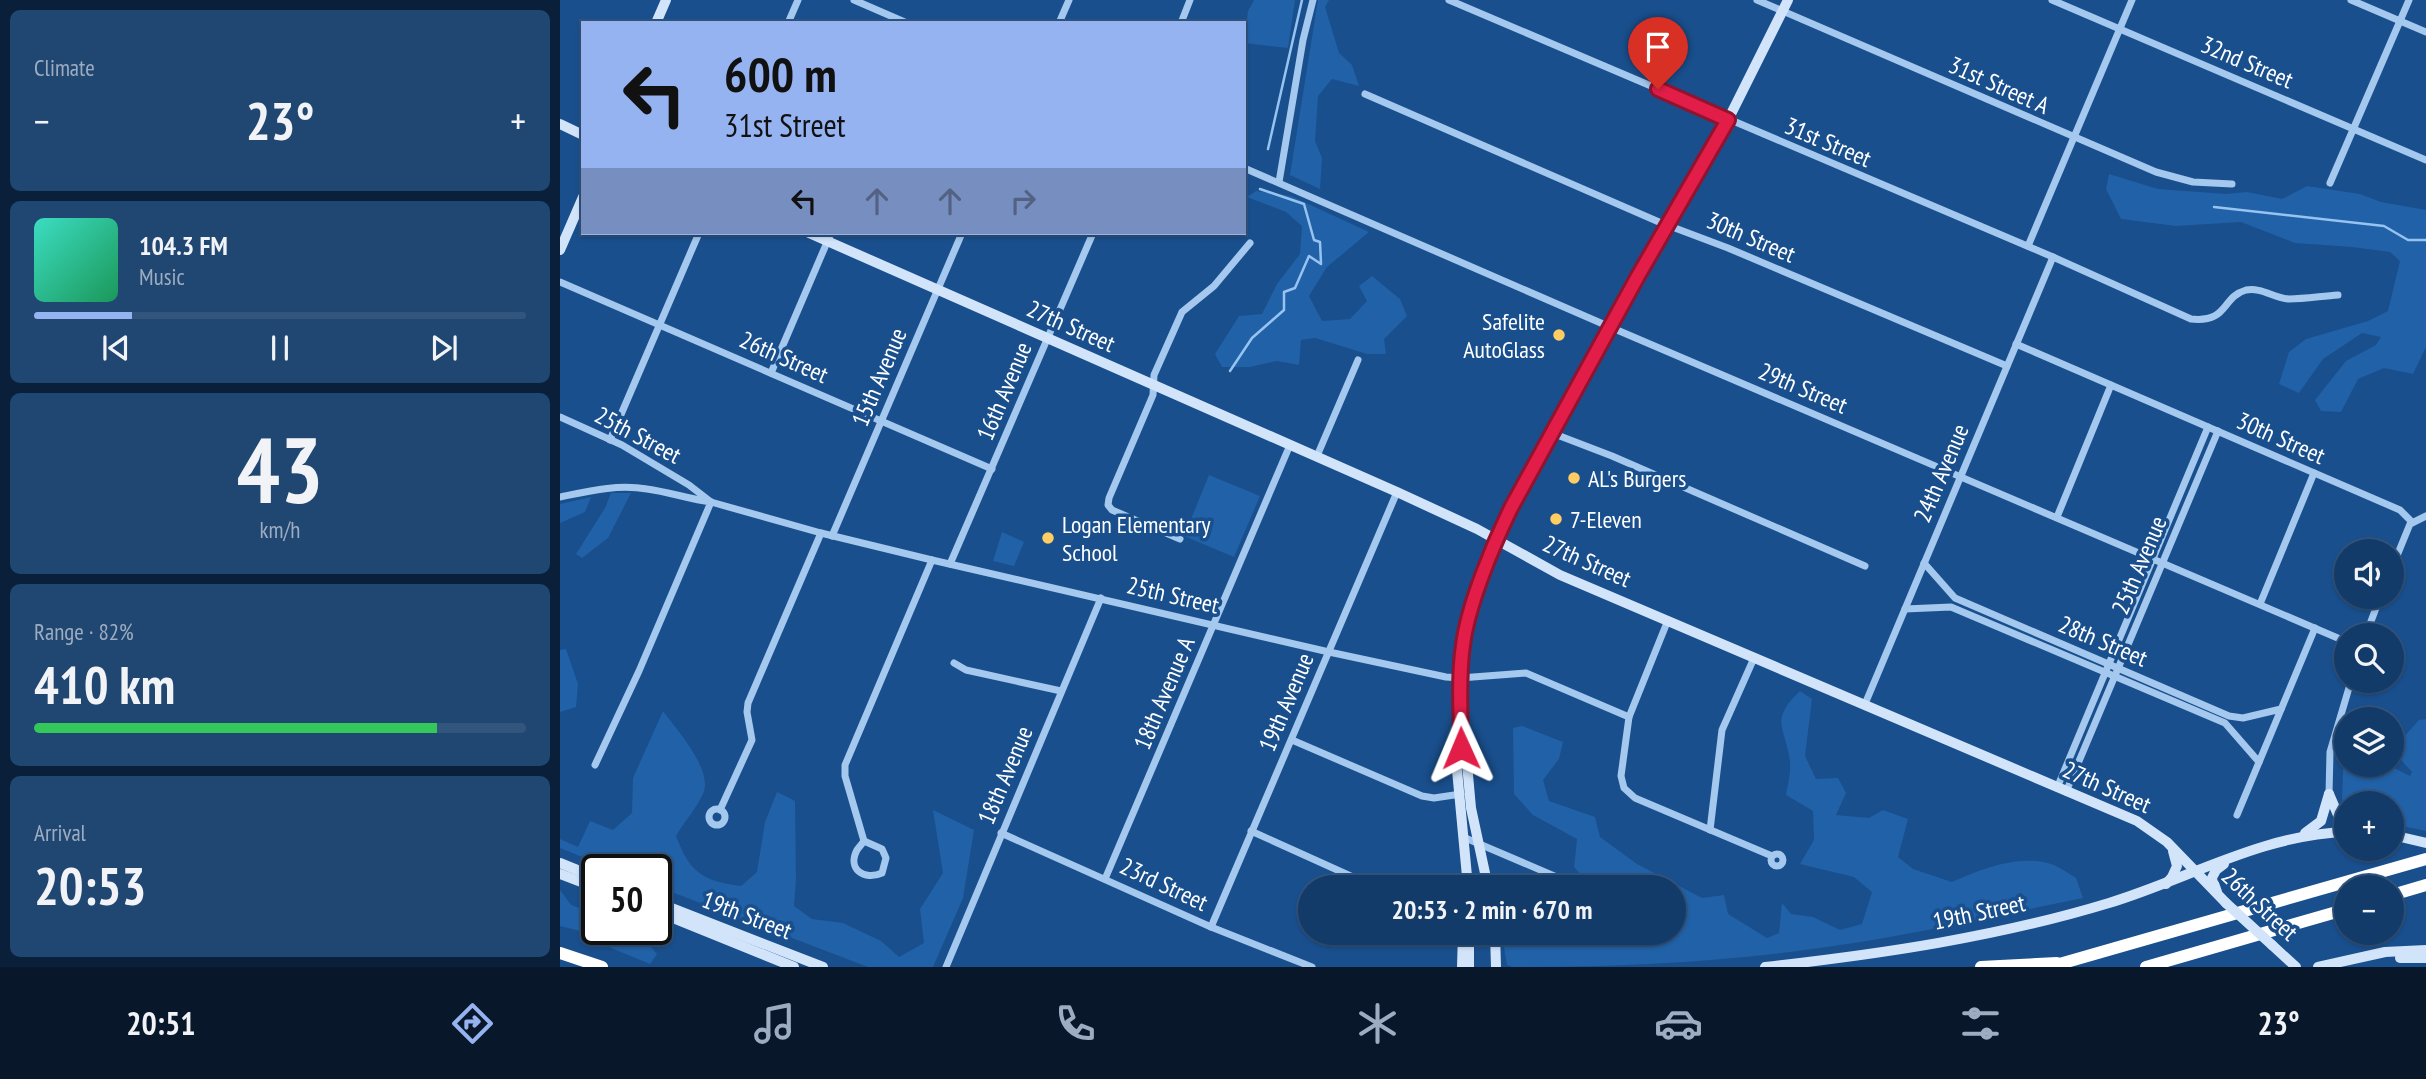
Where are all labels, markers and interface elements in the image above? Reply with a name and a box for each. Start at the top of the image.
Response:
pin [1628,17,1688,89]
icon: arrive [1639,28,1677,66]
street label: 32nd Street [2196,29,2298,95]
text: 600 m [724,42,837,106]
icon: left [609,49,700,140]
street label: 31st Street A [1944,49,2055,121]
text: Climate [34,53,95,82]
text: 23° [246,87,314,154]
text: − [34,96,50,145]
text: + [510,96,526,145]
text: 31st Street [724,104,845,146]
street label: 31st Street [1780,110,1876,174]
icon: left [785,182,823,220]
icon: ahead [858,182,896,220]
icon: ahead [931,182,969,220]
icon: right [1004,182,1042,220]
street label: 30th Street [1702,204,1800,270]
text: 104.3 FM [139,229,228,262]
text: Music [139,262,185,291]
street label: 27th Street [1022,293,1120,359]
place label: Safelite AutoGlass [1463,306,1545,365]
street label: 15th Avenue [844,323,914,431]
street label: 26th Street [735,324,833,390]
marker: Safelite AutoGlass [1551,327,1567,343]
icon: previous [97,329,135,367]
icon: pause [261,329,299,367]
icon: next [425,329,463,367]
street label: 16th Avenue [969,337,1039,445]
street label: 29th Street [1754,355,1852,421]
street label: 25th Street [589,399,687,471]
street label: 30th Street [2232,405,2330,471]
text: 43 [237,410,324,528]
street label: 24th Avenue [1906,419,1976,527]
place label: AL's Burgers [1588,463,1686,494]
marker: AL's Burgers [1566,470,1582,486]
place label: 7-Eleven [1570,504,1642,535]
place label: Logan Elementary School [1062,509,1211,568]
marker: 7-Eleven [1548,511,1564,527]
street label: 25th Avenue [2104,511,2174,619]
text: km/h [260,515,300,544]
street label: 27th Street [1538,528,1636,594]
marker: Logan Elementary School [1040,530,1056,546]
map controls [2334,539,2404,945]
button: sound [2334,539,2404,609]
street label: 25th Street [1124,569,1222,621]
street label: 28th Street [2054,608,2152,674]
text: Range · 82% [34,617,134,646]
button: search [2334,623,2404,693]
street label: 18th Avenue A [1126,631,1202,754]
street label: 19th Avenue [1251,648,1321,756]
text: 410 km [34,651,175,718]
button: layers [2334,707,2404,777]
position arrow [1424,711,1498,785]
street label: 18th Avenue [970,721,1040,829]
street label: 27th Street [2058,754,2156,820]
button: + [2334,791,2404,861]
text: Arrival [34,818,86,847]
street label: 23rd Street [1115,850,1213,918]
text: 20:53 [34,852,146,919]
speed limit sign: 50 [581,854,672,945]
street label: 26th Street [2215,861,2305,948]
button: − [2334,875,2404,945]
street label: 19th Street [698,884,797,946]
street label: 19th Street [1930,887,2028,937]
text: 20:53 · 2 min · 670 m [1392,893,1592,926]
icon: directions [448,999,497,1048]
icon: music [750,999,799,1048]
icon: phone [1051,999,1100,1048]
icon: climate [1353,999,1402,1048]
icon: car [1654,999,1703,1048]
icon: filters [1956,999,2005,1048]
text: 20:51 [126,1002,196,1044]
text: 23° [2257,1002,2300,1044]

